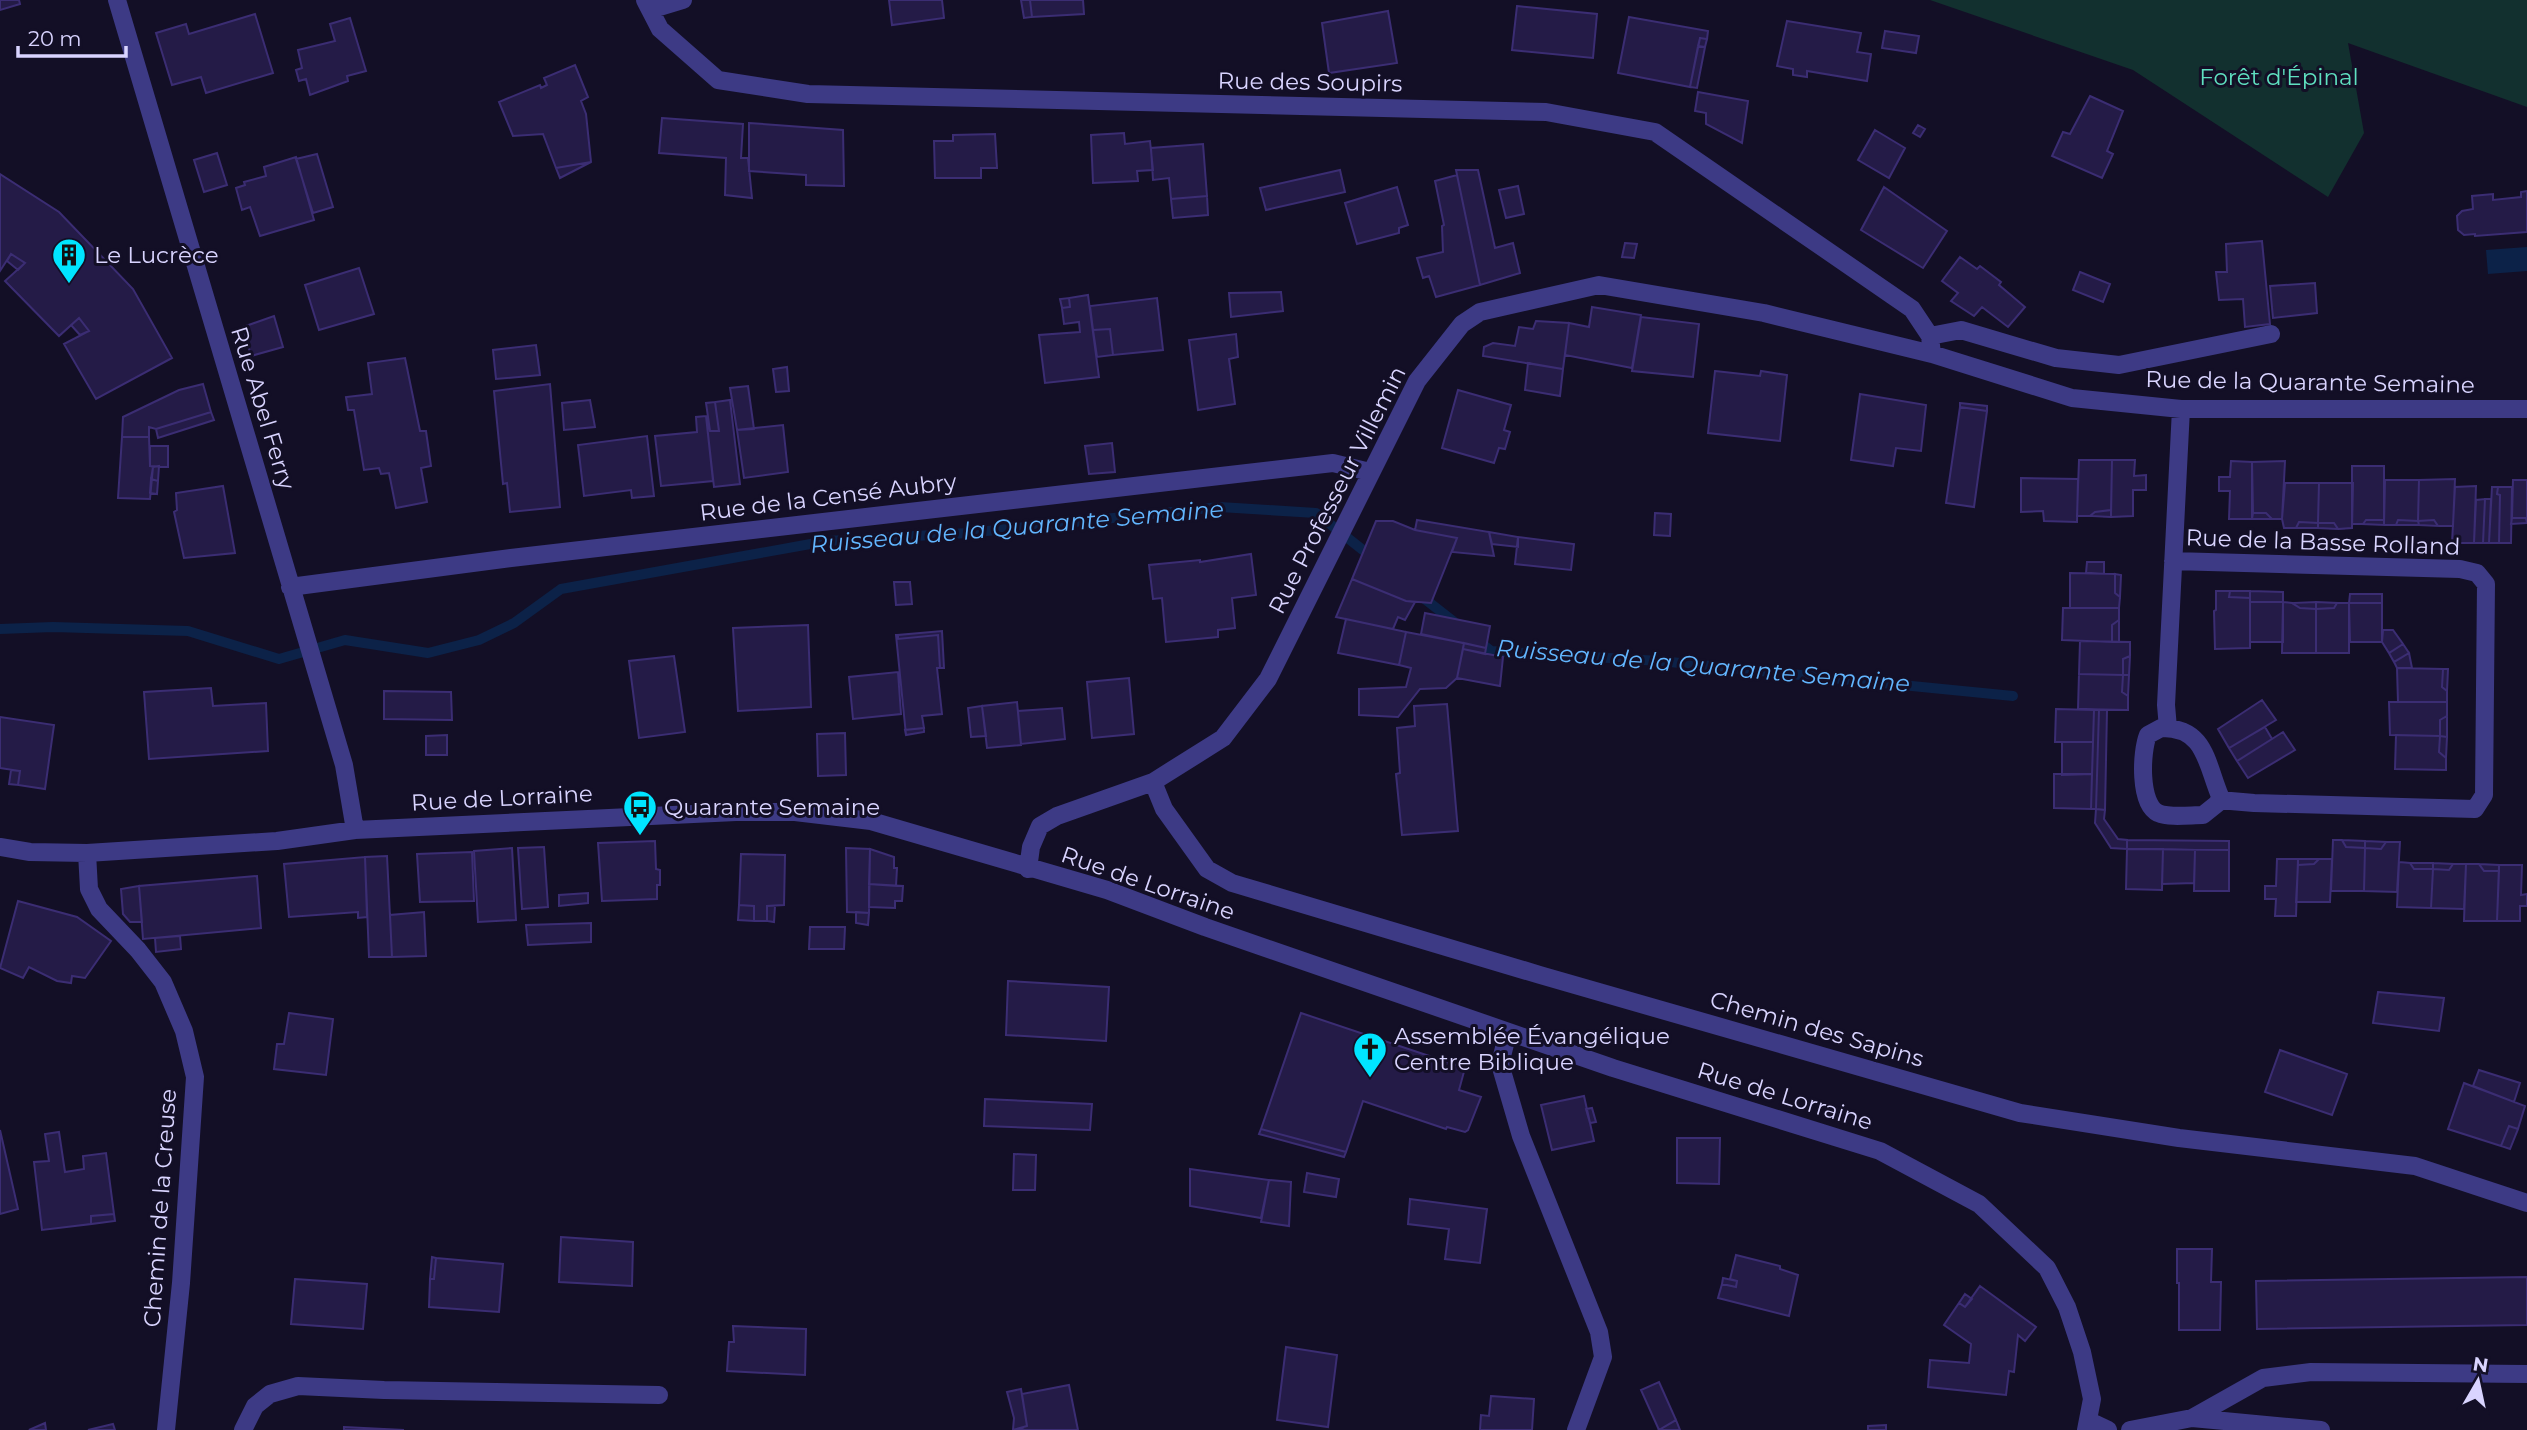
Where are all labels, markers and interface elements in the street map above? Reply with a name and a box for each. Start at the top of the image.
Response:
scale bar [18,14,126,58]
text: 20 m [28,26,82,51]
park label: Forêt d'Épinal [2199,63,2359,91]
street label: Rue des Soupirs [1217,66,1403,98]
building icon: Le Lucrèce [50,236,88,285]
place label: Le Lucrèce [94,241,219,269]
street label: Rue Abel Ferry [225,323,301,493]
street label: Rue Professeur Villemin [1262,362,1412,618]
street label: Rue de la Quarante Semaine [2145,365,2475,399]
street label: Rue de la Censé Aubry [698,467,959,527]
water label: Ruisseau de la Quarante Semaine [809,494,1225,559]
street label: Rue de la Basse Rolland [2185,523,2461,561]
water label: Ruisseau de la Quarante Semaine [1495,633,1911,698]
street label: Rue de Lorraine [410,779,594,817]
bus stop icon: Quarante Semaine [621,788,659,837]
place label: Quarante Semaine [664,793,880,821]
street label: Rue de Lorraine [1057,840,1239,926]
street label: Chemin des Sapins [1707,985,1927,1073]
place label: Assemblée Évangélique Centre Biblique [1394,1022,1670,1076]
church icon: Assemblée Évangélique Centre Biblique [1351,1030,1389,1079]
street label: Rue de Lorraine [1694,1056,1876,1136]
street label: Chemin de la Creuse [138,1088,182,1328]
north arrow [2443,1346,2513,1416]
text: N [2471,1352,2490,1377]

